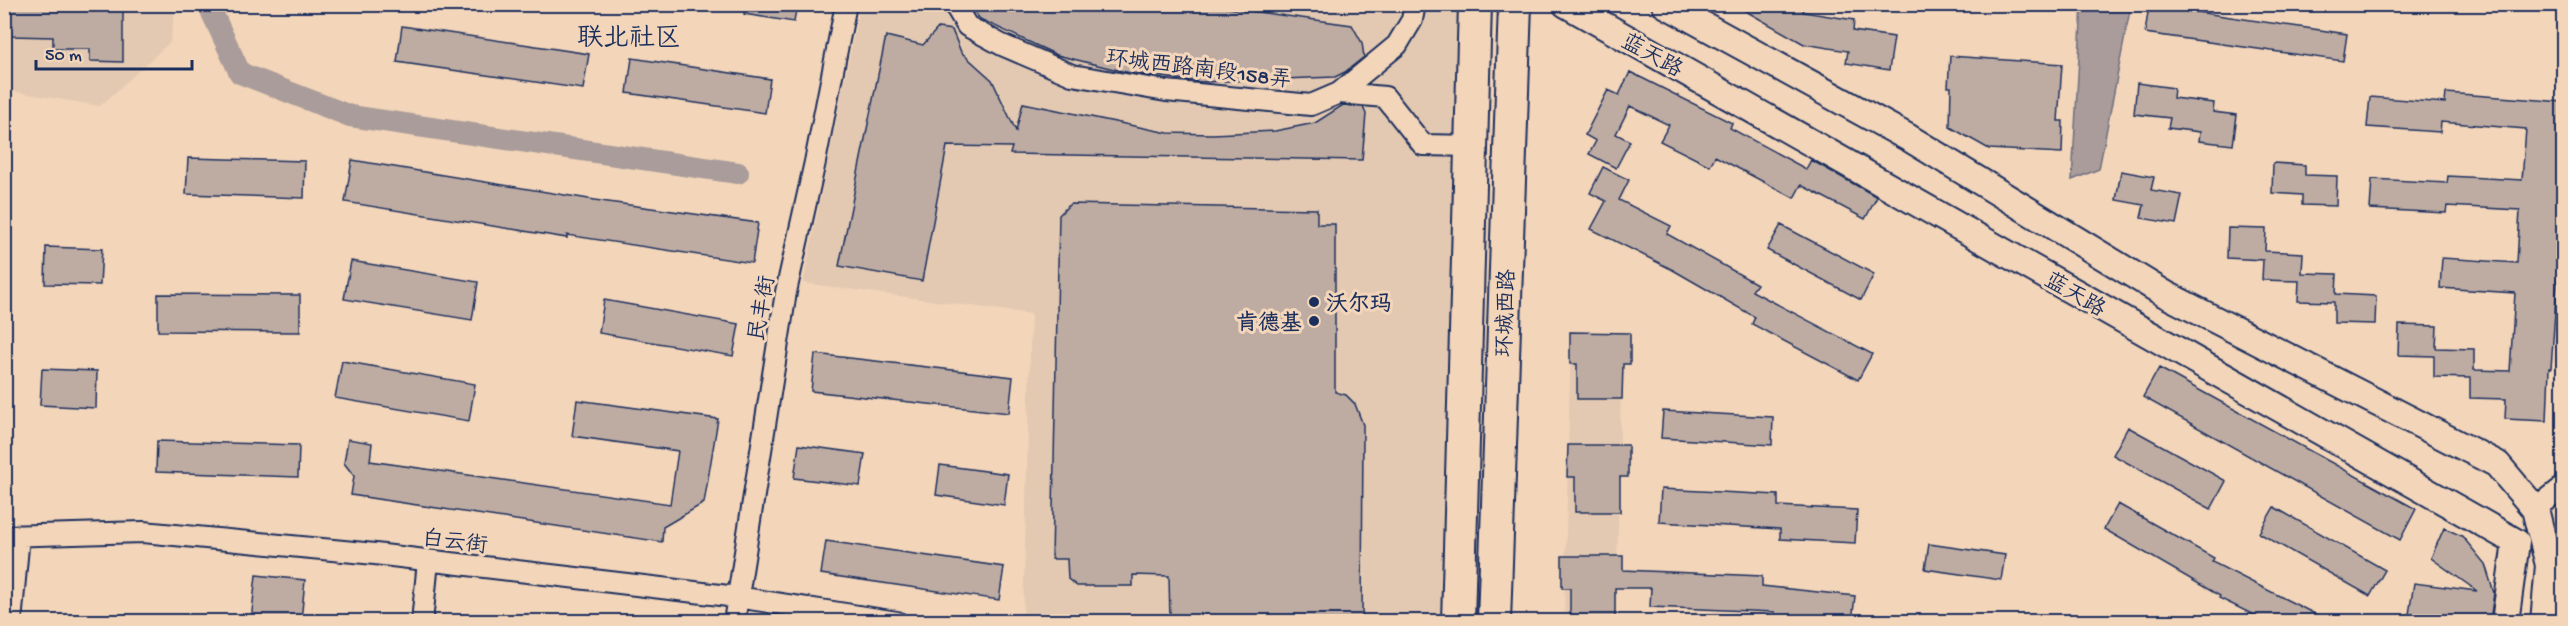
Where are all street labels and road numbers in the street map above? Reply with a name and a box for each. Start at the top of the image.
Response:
street label: 蓝天路 [1616,28,1687,85]
street label: 环城西路南段158弄 [1104,45,1293,95]
street label: 蓝天路 [2039,267,2110,324]
street label: 环城西路 [1491,269,1523,358]
street label: 民丰街 [744,274,782,343]
street label: 白云街 [420,525,489,561]

